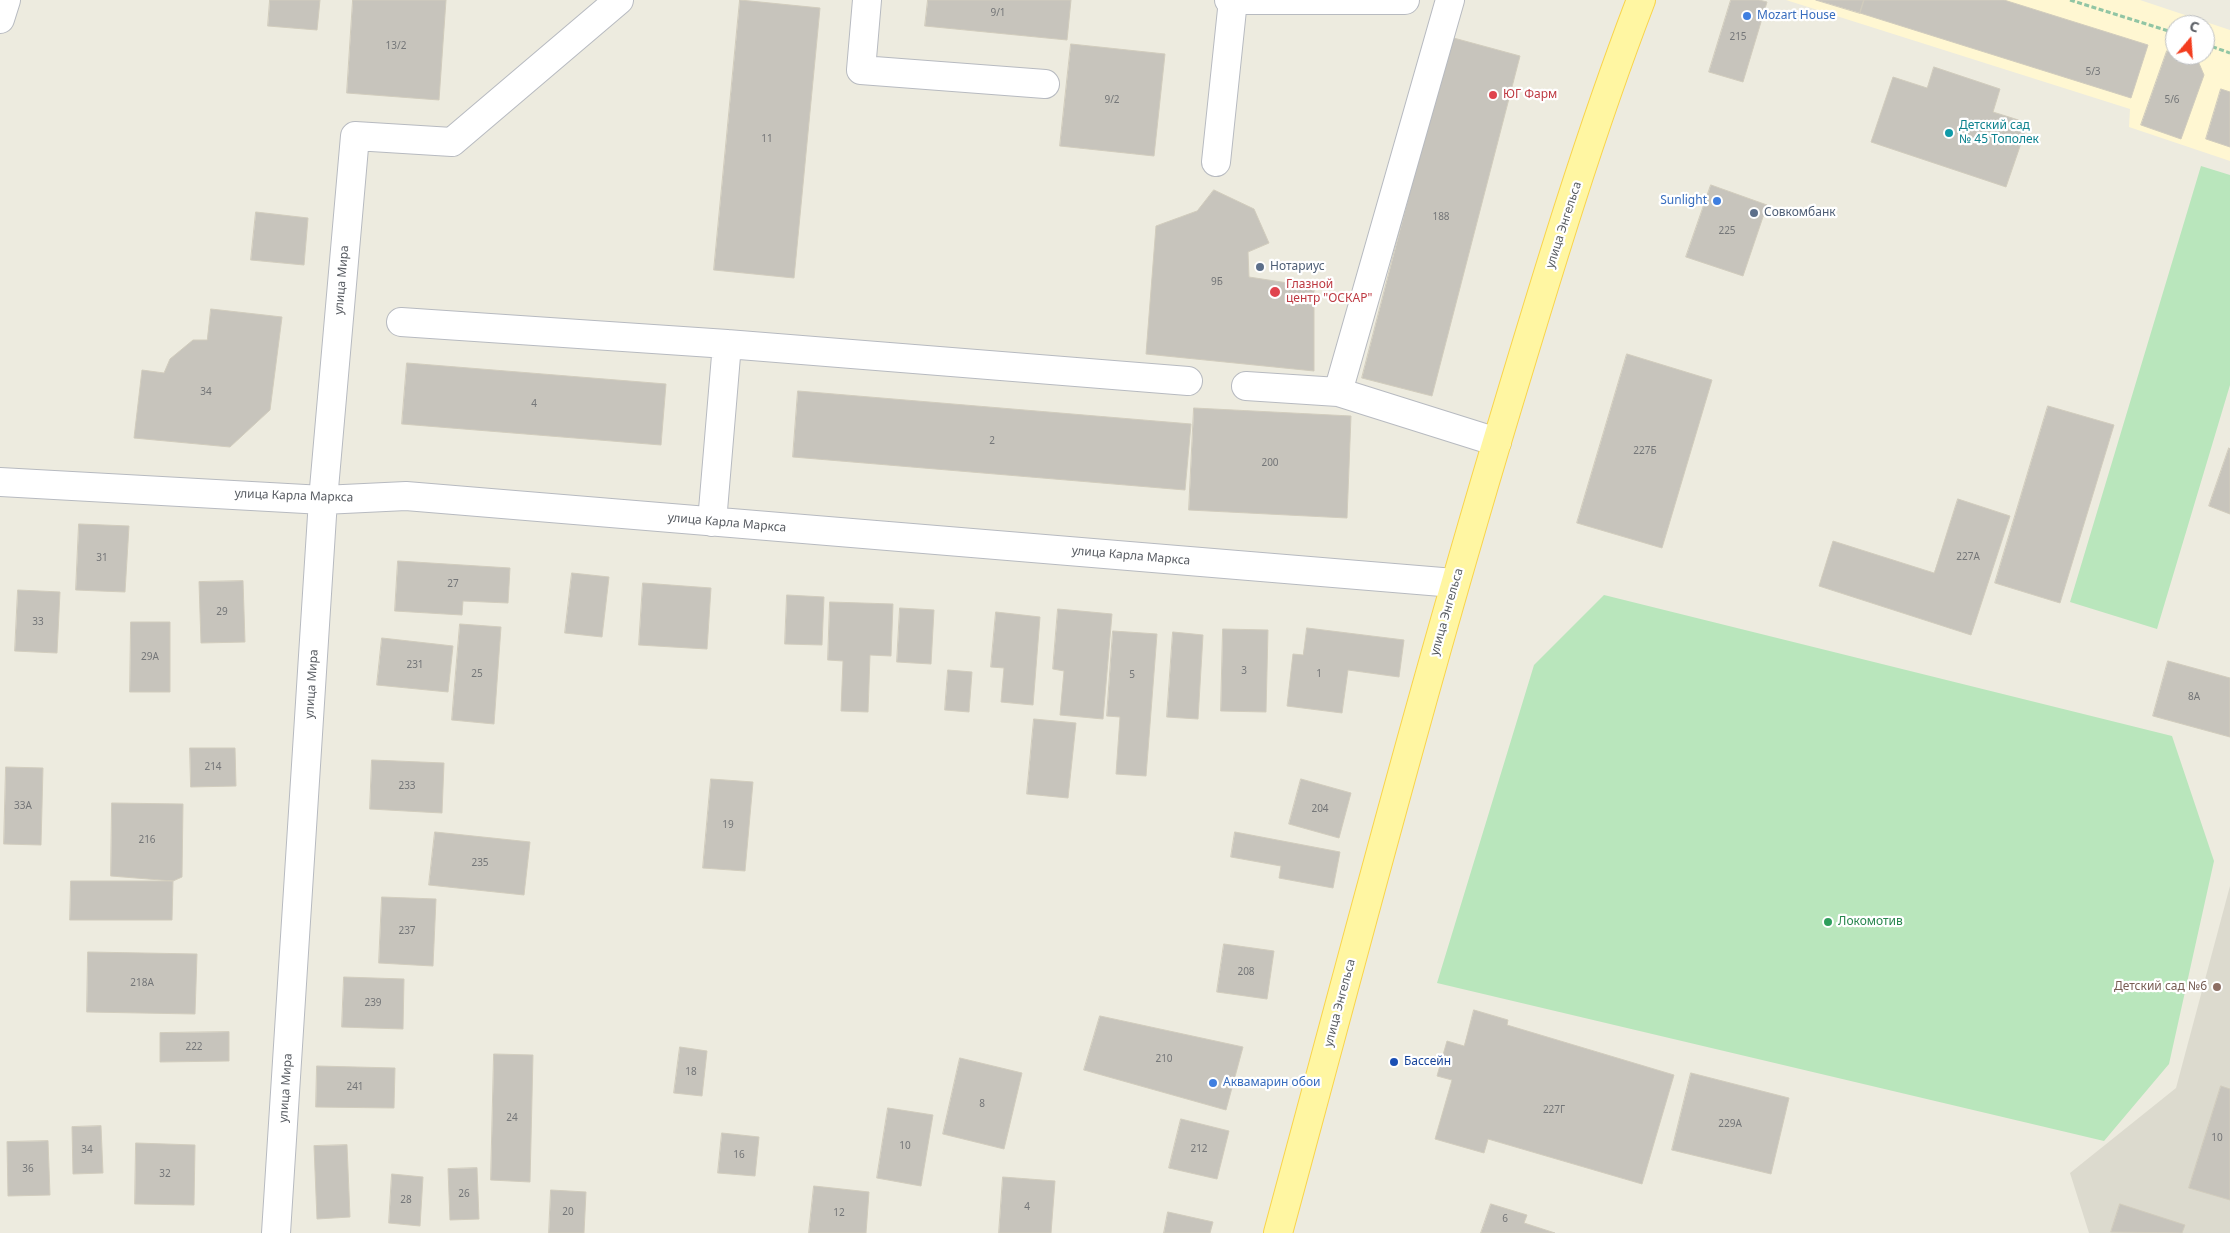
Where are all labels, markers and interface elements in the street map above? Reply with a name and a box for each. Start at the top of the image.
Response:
house number: 9/1 [990,7,1006,19]
place label: Mozart House [1757,9,1836,23]
marker: Mozart House [1741,10,1753,22]
north arrow [2165,15,2215,65]
text: С [2187,16,2202,37]
house number: 215 [1729,31,1747,43]
house number: 13/2 [386,40,406,52]
house number: 5/3 [2085,66,2101,78]
place label: ЮГ Фарм [1503,88,1557,102]
marker: ЮГ Фарм [1487,89,1499,101]
house number: 9/2 [1104,94,1120,106]
house number: 5/6 [2164,94,2180,106]
place label: Детский сад № 45 Тополек [1959,119,2039,147]
marker: Детский сад № 45 Тополек [1943,127,1955,139]
house number: 11 [761,133,773,145]
street label: улица Энгельса [1543,180,1585,270]
place label: Sunlight [1660,194,1707,208]
marker: Sunlight [1711,195,1723,207]
place label: Совкомбанк [1764,206,1836,220]
marker: Совкомбанк [1748,207,1760,219]
house number: 188 [1432,211,1450,223]
house number: 225 [1718,225,1736,237]
street label: улица Мира [332,245,352,315]
place label: Нотариус [1270,260,1325,274]
marker: Нотариус [1254,261,1266,273]
house number: 9Б [1211,276,1223,288]
place label: Глазной центр "ОСКАР" [1286,278,1372,306]
marker: Глазной центр "ОСКАР" [1268,285,1282,299]
house number: 34 [200,386,212,398]
house number: 4 [531,398,537,410]
house number: 2 [989,435,995,447]
house number: 227Б [1633,445,1657,457]
house number: 200 [1261,457,1279,469]
street label: улица Карла Маркса [234,487,354,505]
street label: улица Карла Маркса [667,511,787,535]
street label: улица Карла Маркса [1071,544,1191,568]
house number: 227А [1956,551,1980,563]
house number: 31 [96,552,108,564]
street label: улица Энгельса [1428,567,1466,657]
house number: 27 [447,578,459,590]
house number: 29 [216,606,228,618]
house number: 33 [32,616,44,628]
street label: улица Мира [302,649,322,719]
house number: 29А [141,651,159,663]
house number: 231 [406,659,424,671]
house number: 3 [1241,665,1247,677]
house number: 25 [471,668,483,680]
house number: 1 [1316,668,1322,680]
house number: 5 [1129,669,1135,681]
house number: 8А [2188,691,2200,703]
house number: 214 [204,761,222,773]
house number: 233 [398,780,416,792]
house number: 33А [14,800,32,812]
house number: 204 [1311,803,1329,815]
house number: 19 [722,819,734,831]
house number: 216 [138,834,156,846]
house number: 235 [471,857,489,869]
place label: Локомотив [1838,915,1903,929]
marker: Локомотив [1822,916,1834,928]
house number: 237 [398,925,416,937]
street label: улица Энгельса [1321,958,1359,1048]
house number: 208 [1237,966,1255,978]
house number: 218А [130,977,154,989]
place label: Детский сад №6 [2114,980,2207,994]
marker: Детский сад №6 [2211,981,2223,993]
house number: 239 [364,997,382,1009]
house number: 222 [185,1041,203,1053]
street label: улица Мира [276,1053,296,1123]
house number: 210 [1155,1053,1173,1065]
place label: Бассейн [1404,1055,1451,1069]
marker: Бассейн [1388,1056,1400,1068]
house number: 18 [685,1066,697,1078]
place label: Аквамарин обои [1223,1076,1320,1090]
marker: Аквамарин обои [1207,1077,1219,1089]
house number: 241 [346,1081,364,1093]
house number: 8 [979,1098,985,1110]
house number: 227Г [1543,1104,1565,1116]
house number: 24 [506,1112,518,1124]
house number: 229А [1718,1118,1742,1130]
house number: 10 [2211,1132,2223,1144]
house number: 10 [899,1140,911,1152]
house number: 212 [1190,1143,1208,1155]
house number: 34 [81,1144,93,1156]
house number: 16 [733,1149,745,1161]
house number: 36 [22,1163,34,1175]
house number: 32 [159,1168,171,1180]
house number: 26 [458,1188,470,1200]
house number: 28 [400,1194,412,1206]
house number: 4 [1024,1201,1030,1213]
house number: 20 [562,1206,574,1218]
house number: 12 [833,1207,845,1219]
house number: 6 [1502,1213,1508,1225]

